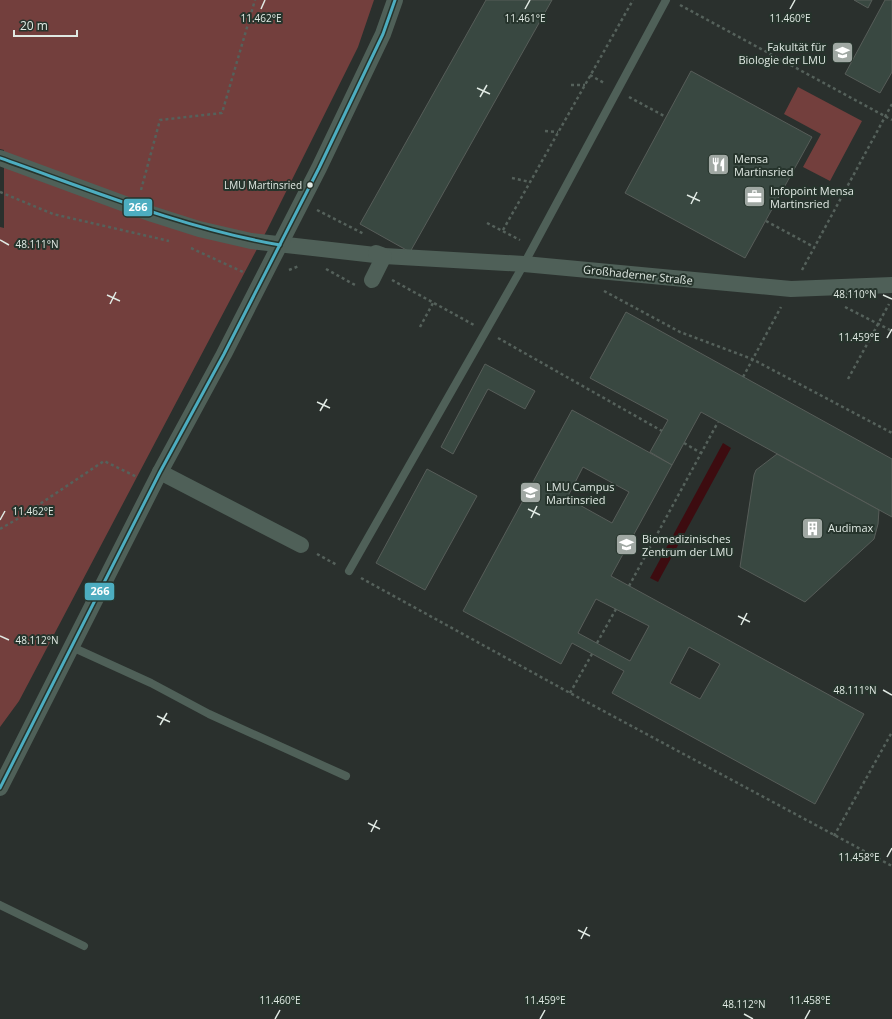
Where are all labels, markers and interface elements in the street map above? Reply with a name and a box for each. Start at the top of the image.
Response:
text: 11.462°E [240,11,282,25]
text: 11.461°E [504,11,546,25]
text: 11.460°E [769,11,811,25]
scale bar [14,12,77,38]
text: 20 m [20,17,48,34]
place label: Fakultät für Biologie der LMU [738,39,826,67]
school or university icon: Fakultät für Biologie der LMU [829,40,855,66]
place label: Mensa Martinsried [734,151,793,179]
restaurant icon: Mensa Martinsried [705,152,731,178]
place label: LMU Martinsried [224,178,302,192]
marker: LMU Martinsried [305,180,315,190]
place label: Infopoint Mensa Martinsried [770,183,854,211]
office icon: Infopoint Mensa Martinsried [741,184,767,210]
line badge: 266 [123,198,153,217]
text: 266 [129,199,147,214]
text: 48.111°N [15,237,59,251]
street label: Großhaderner Straße [583,261,694,288]
text: 48.110°N [833,287,877,301]
text: 11.459°E [838,330,880,344]
place label: LMU Campus Martinsried [546,479,614,507]
school or university icon: LMU Campus Martinsried [518,480,544,506]
text: 11.462°E [12,504,54,518]
building icon: Audimax [799,515,825,541]
place label: Audimax [828,520,874,535]
place label: Biomedizinisches Zentrum der LMU [642,531,733,559]
school or university icon: Biomedizinisches Zentrum der LMU [613,532,639,558]
line badge: 266 [84,582,115,601]
text: 266 [91,583,109,598]
text: 48.112°N [15,633,59,647]
text: 48.111°N [833,683,877,697]
text: 11.458°E [838,850,880,864]
text: 11.460°E [259,993,301,1007]
text: 11.459°E [524,993,566,1007]
text: 11.458°E [789,993,831,1007]
text: 48.112°N [722,997,766,1011]

